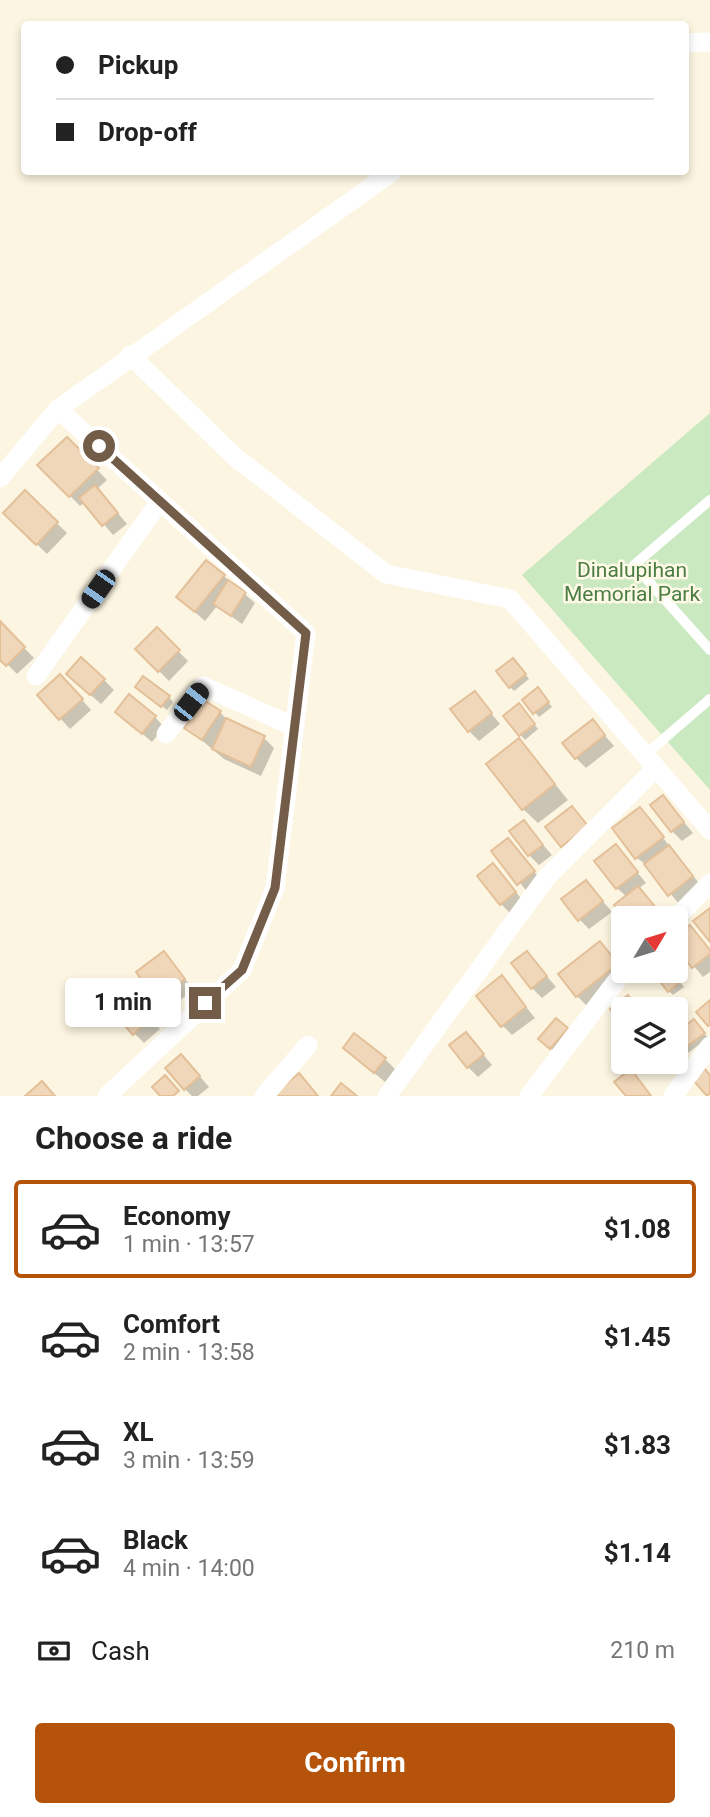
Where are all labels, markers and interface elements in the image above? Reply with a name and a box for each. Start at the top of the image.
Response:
text: Pickup [98,50,178,80]
text: Drop-off [98,117,197,147]
route start [83,430,115,462]
park label: Dinalupihan Memorial Park [564,558,700,606]
car [78,566,119,612]
car [170,679,213,725]
north arrow [611,906,688,984]
map controls [611,906,688,1074]
callout: 1 min [65,978,180,1028]
route end [189,987,221,1019]
text: 1 min [94,989,152,1016]
button: layers [611,997,688,1074]
text: Choose a ride [35,1119,232,1157]
icon: car [39,1198,102,1261]
text: Economy [123,1201,230,1231]
text: $1.08 [604,1214,671,1244]
text: 1 min · 13:57 [123,1231,255,1258]
icon: car [39,1306,102,1369]
text: Comfort [123,1309,220,1339]
text: $1.45 [604,1322,671,1352]
text: 2 min · 13:58 [123,1339,255,1366]
icon: car [39,1414,102,1477]
text: XL [123,1417,154,1447]
text: $1.83 [604,1430,671,1460]
text: 3 min · 13:59 [123,1447,255,1474]
icon: car [39,1522,102,1585]
text: Black [123,1525,188,1555]
text: $1.14 [604,1538,671,1568]
text: 4 min · 14:00 [123,1555,255,1582]
icon: cash [35,1632,73,1670]
text: Cash [91,1636,150,1666]
text: 210 m [610,1637,675,1664]
button: Confirm [35,1723,675,1803]

